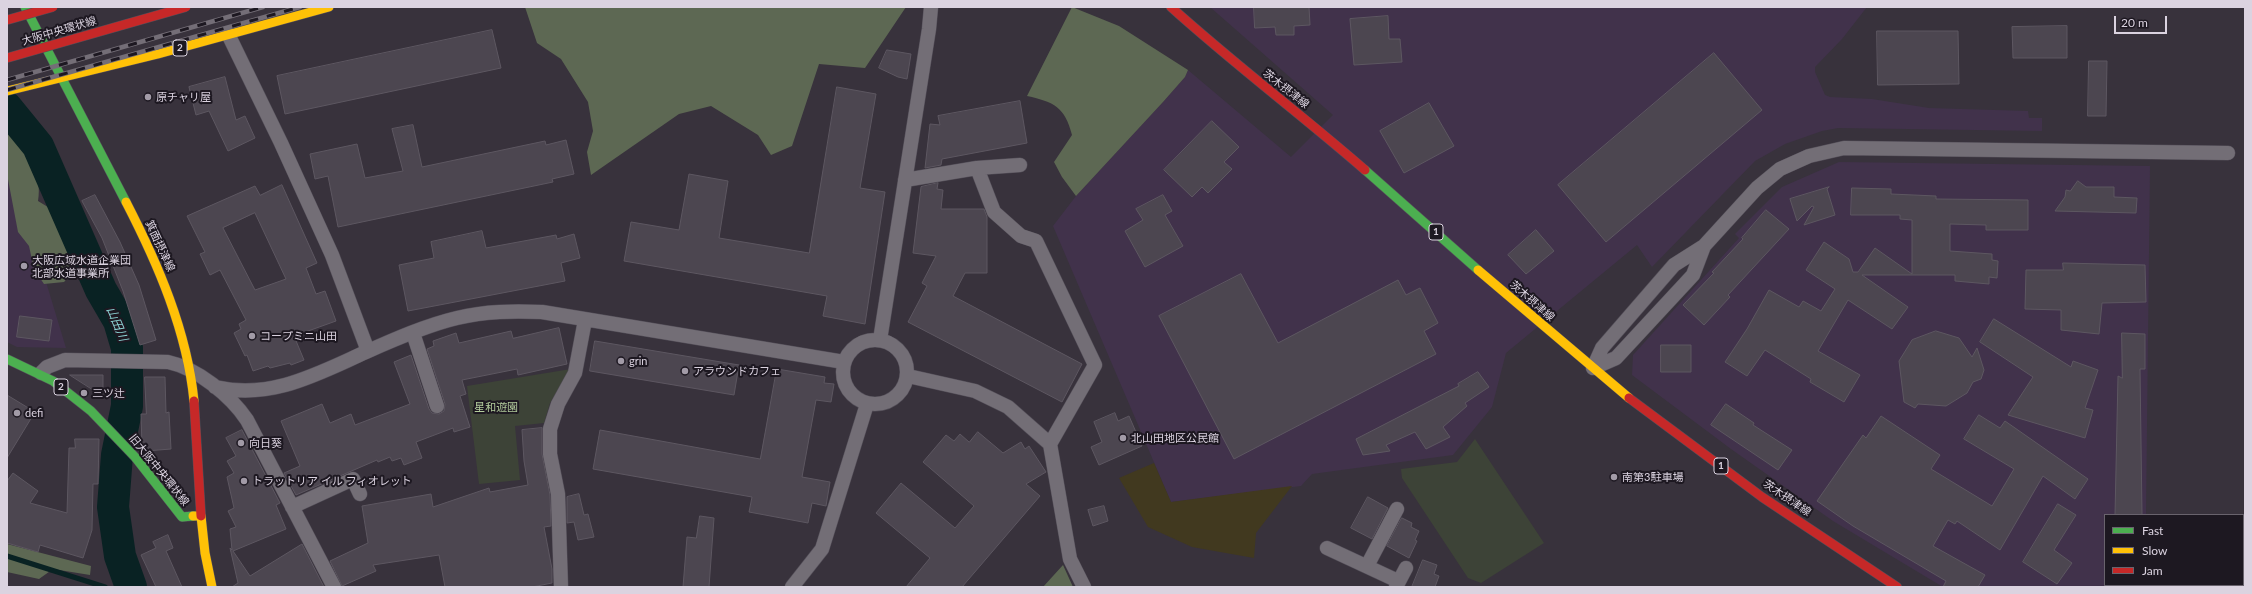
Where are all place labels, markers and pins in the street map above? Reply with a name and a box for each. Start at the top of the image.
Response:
place label: 原チャリ屋 [156,90,211,104]
marker: 原チャリ屋 [143,92,153,102]
place label: 大阪広域水道企業団 北部水道事業所 [32,253,131,279]
marker: 大阪広域水道企業団 北部水道事業所 [19,261,29,271]
place label: コープミニ山田 [260,329,337,343]
marker: コープミニ山田 [247,331,257,341]
place label: grin [629,354,648,368]
marker: grin [616,356,626,366]
place label: アラウンドカフェ [693,364,781,378]
marker: アラウンドカフェ [680,366,690,376]
place label: 三ツ辻 [92,386,125,400]
marker: 三ツ辻 [79,388,89,398]
place label: defi [25,406,43,420]
marker: defi [12,408,22,418]
place label: 北山田地区公民館 [1131,431,1219,445]
marker: 北山田地区公民館 [1118,433,1128,443]
place label: 向日葵 [249,436,282,450]
marker: 向日葵 [236,438,246,448]
place label: 南第3駐車場 [1622,470,1683,484]
marker: 南第3駐車場 [1609,472,1619,482]
place label: トラットリア イル フィオレット [252,474,412,488]
marker: トラットリア イル フィオレット [239,476,249,486]

